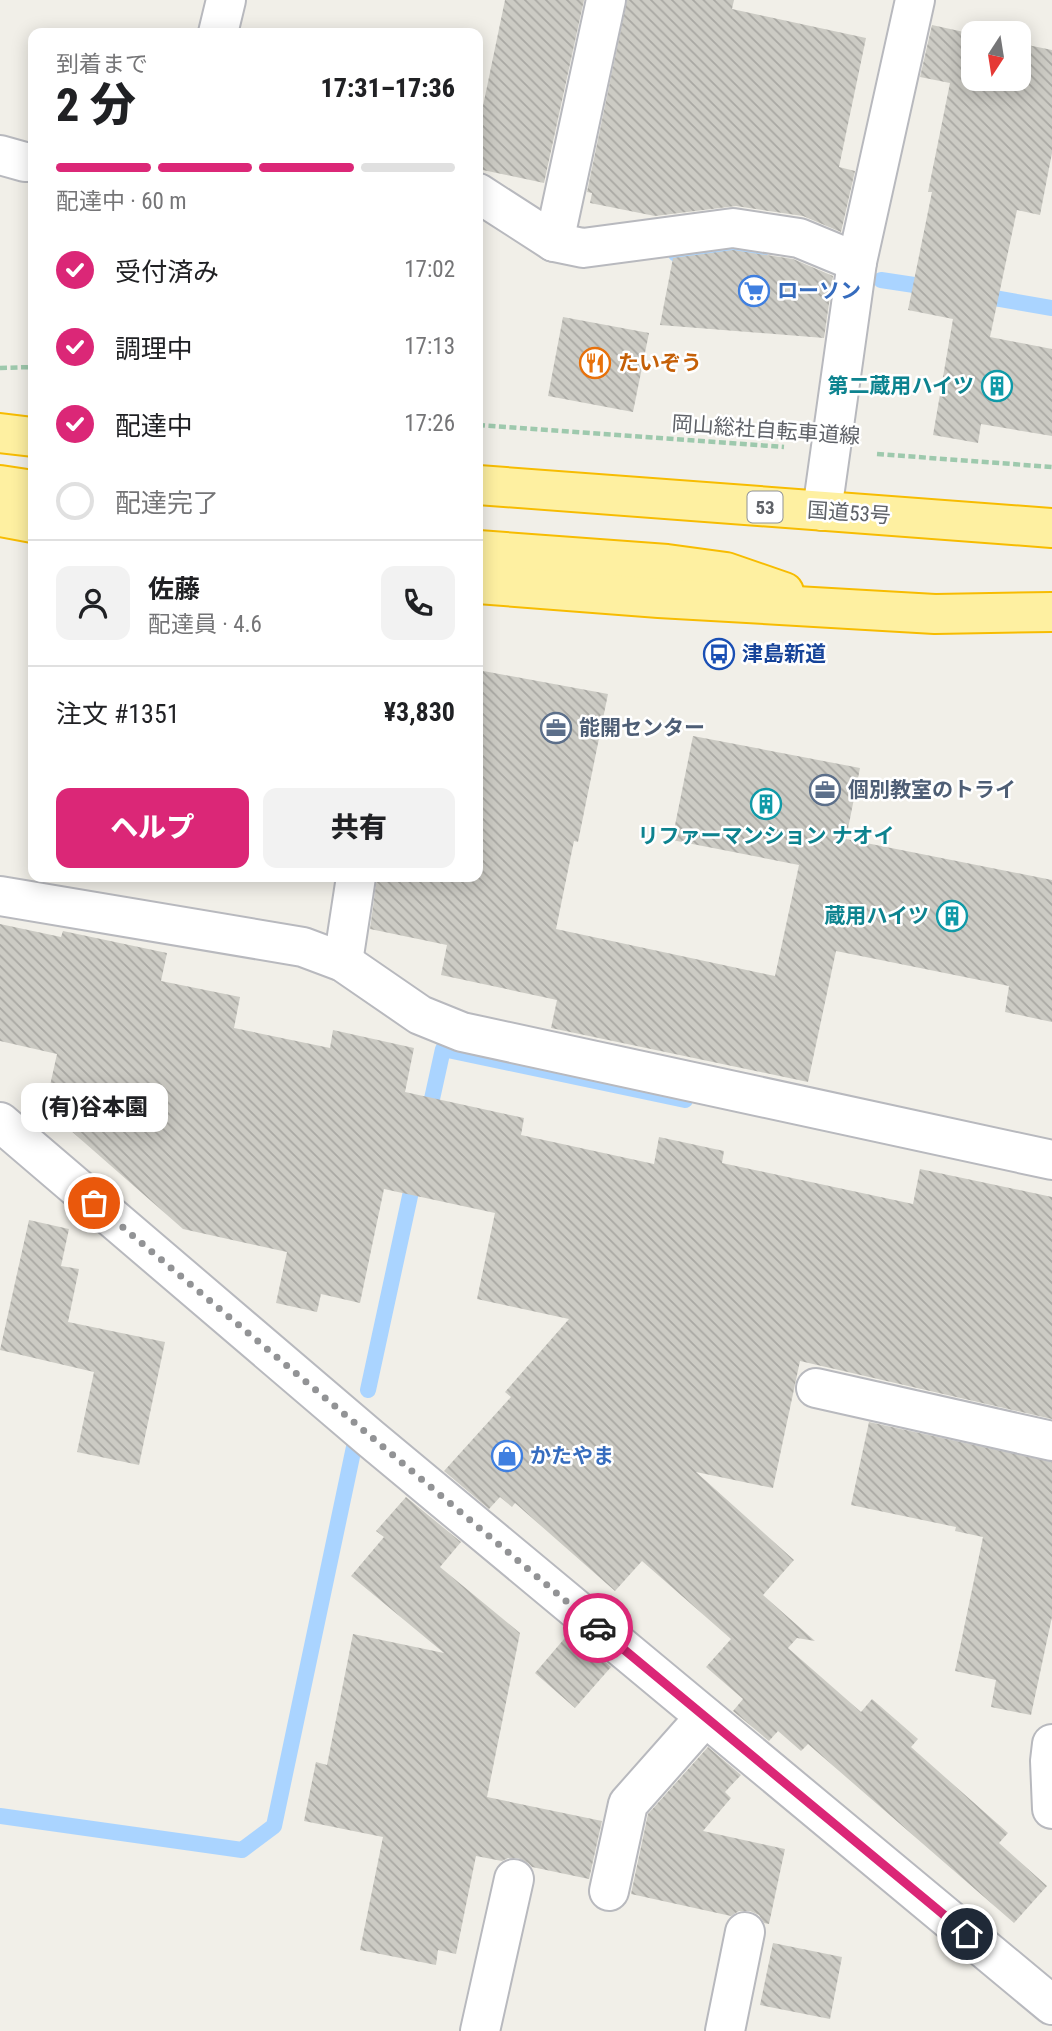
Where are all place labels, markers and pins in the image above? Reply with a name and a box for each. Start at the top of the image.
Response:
supermarket icon: ローソン [737,274,771,308]
place label: ローソン [777,279,861,303]
restaurant icon: たいぞう [578,346,612,380]
place label: たいぞう [618,351,702,375]
building icon: 第二蔵用ハイツ [980,369,1014,403]
place label: 第二蔵用ハイツ [827,374,974,398]
bus stop icon: 津島新道 [702,637,736,671]
place label: 津島新道 [742,642,826,666]
office icon: 能開センター [539,711,573,745]
place label: 能開センター [579,716,705,740]
office icon: 個別教室のトライ [808,773,842,807]
place label: 個別教室のトライ [848,778,1016,802]
building icon: リファーマンション ナオイ [749,787,783,821]
place label: リファーマンション ナオイ [638,824,894,848]
building icon: 蔵用ハイツ [935,899,969,933]
place label: 蔵用ハイツ [824,904,929,928]
callout: (有)谷本園 [20,1084,168,1133]
pin [64,1173,124,1233]
shop icon: かたやま [490,1439,524,1473]
place label: かたやま [530,1444,614,1468]
pin [937,1904,997,1964]

